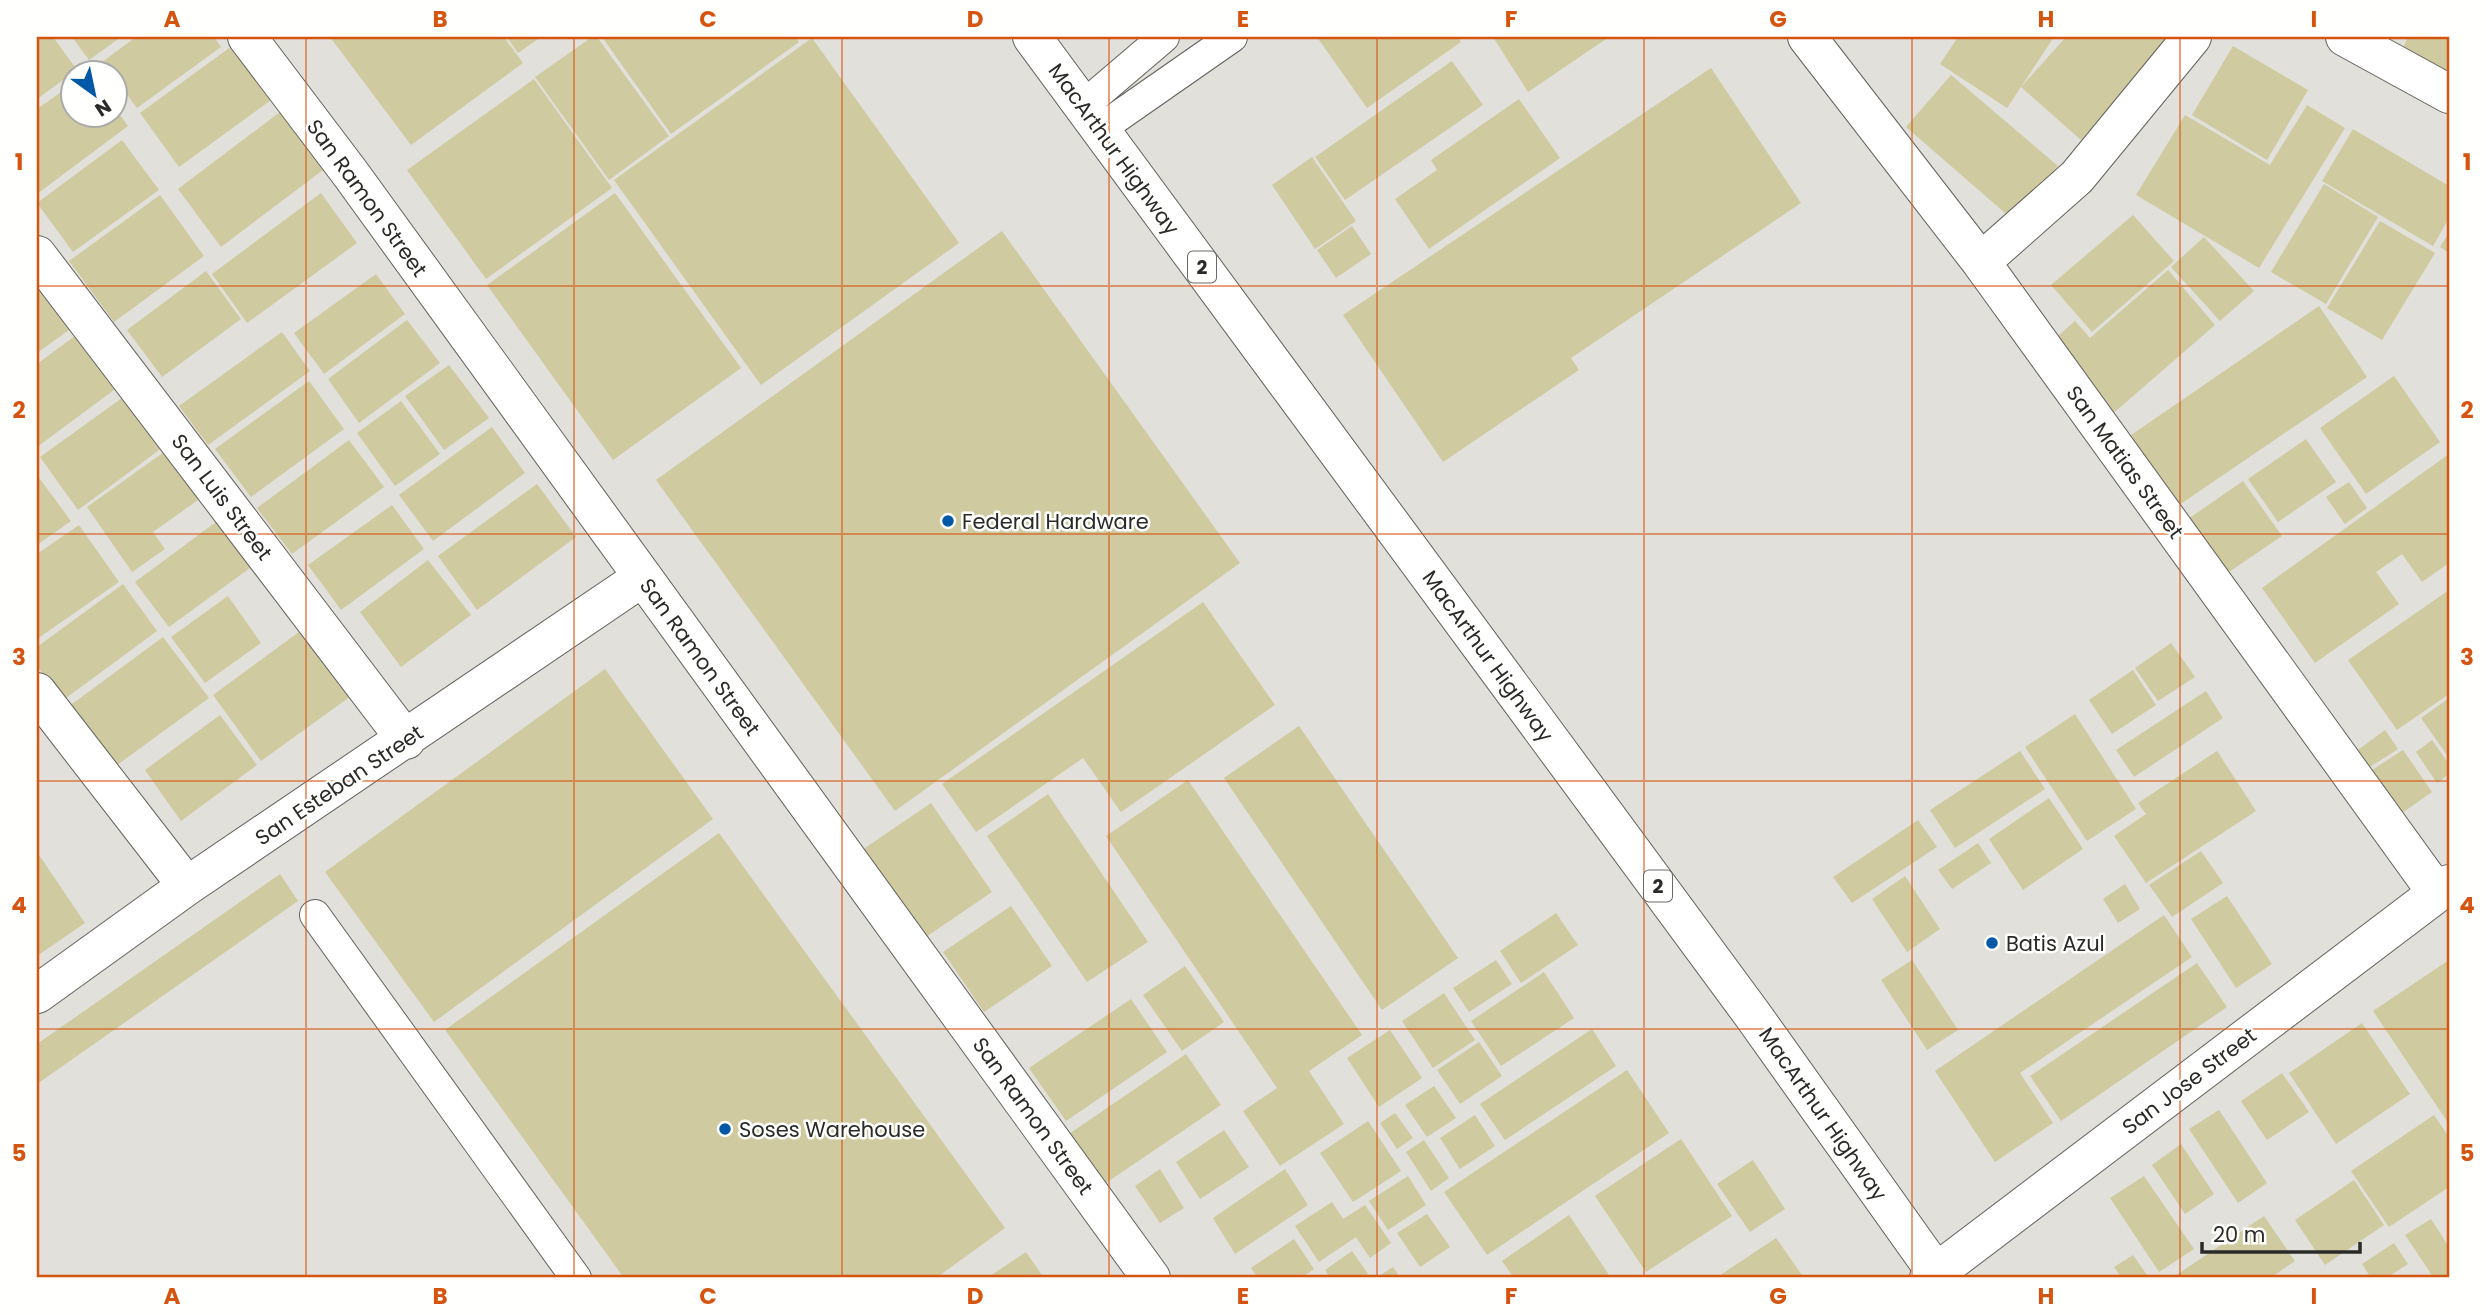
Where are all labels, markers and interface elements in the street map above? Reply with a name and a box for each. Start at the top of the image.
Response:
text: A [164,3,181,35]
text: B [432,3,448,35]
text: C [699,3,717,35]
text: D [967,3,983,35]
text: E [1237,3,1249,35]
text: F [1505,3,1517,35]
text: G [1769,3,1787,35]
text: H [2038,3,2054,35]
text: I [2311,3,2317,35]
street label: MacArthur Highway [1042,57,1186,241]
north arrow [60,60,130,130]
text: N [90,93,116,123]
street label: San Ramon Street [300,113,434,283]
text: 1 [15,146,23,178]
text: 1 [2463,146,2471,178]
road number: 2 [1188,252,1216,282]
street label: San Matias Street [2060,379,2190,545]
text: 2 [12,394,26,426]
text: 2 [2460,394,2474,426]
street label: San Luis Street [165,428,279,566]
place label: Federal Hardware [962,507,1149,536]
marker: Federal Hardware [940,513,956,529]
street label: MacArthur Highway [1416,564,1560,748]
street label: San Ramon Street [633,572,767,742]
text: 3 [12,641,26,673]
text: 3 [2460,641,2474,673]
street label: San Esteban Street [249,718,429,852]
road number: 2 [1644,870,1672,902]
text: 4 [11,889,27,921]
text: 4 [2459,889,2475,921]
place label: Batis Azul [2006,929,2105,958]
marker: Batis Azul [1984,935,2000,951]
street label: MacArthur Highway [1752,1021,1894,1207]
street label: San Jose Street [2116,1021,2262,1141]
street label: San Ramon Street [966,1031,1100,1201]
place label: Soses Warehouse [739,1115,925,1144]
marker: Soses Warehouse [717,1121,733,1137]
text: 5 [12,1137,26,1169]
text: 5 [2460,1137,2474,1169]
scale bar [2202,1210,2360,1254]
text: 20 m [2213,1220,2266,1249]
text: A [164,1280,181,1312]
text: B [432,1280,448,1312]
text: C [699,1280,717,1312]
text: D [967,1280,983,1312]
text: E [1237,1280,1249,1312]
text: F [1505,1280,1517,1312]
text: G [1769,1280,1787,1312]
text: H [2038,1280,2054,1312]
text: I [2311,1280,2317,1312]

